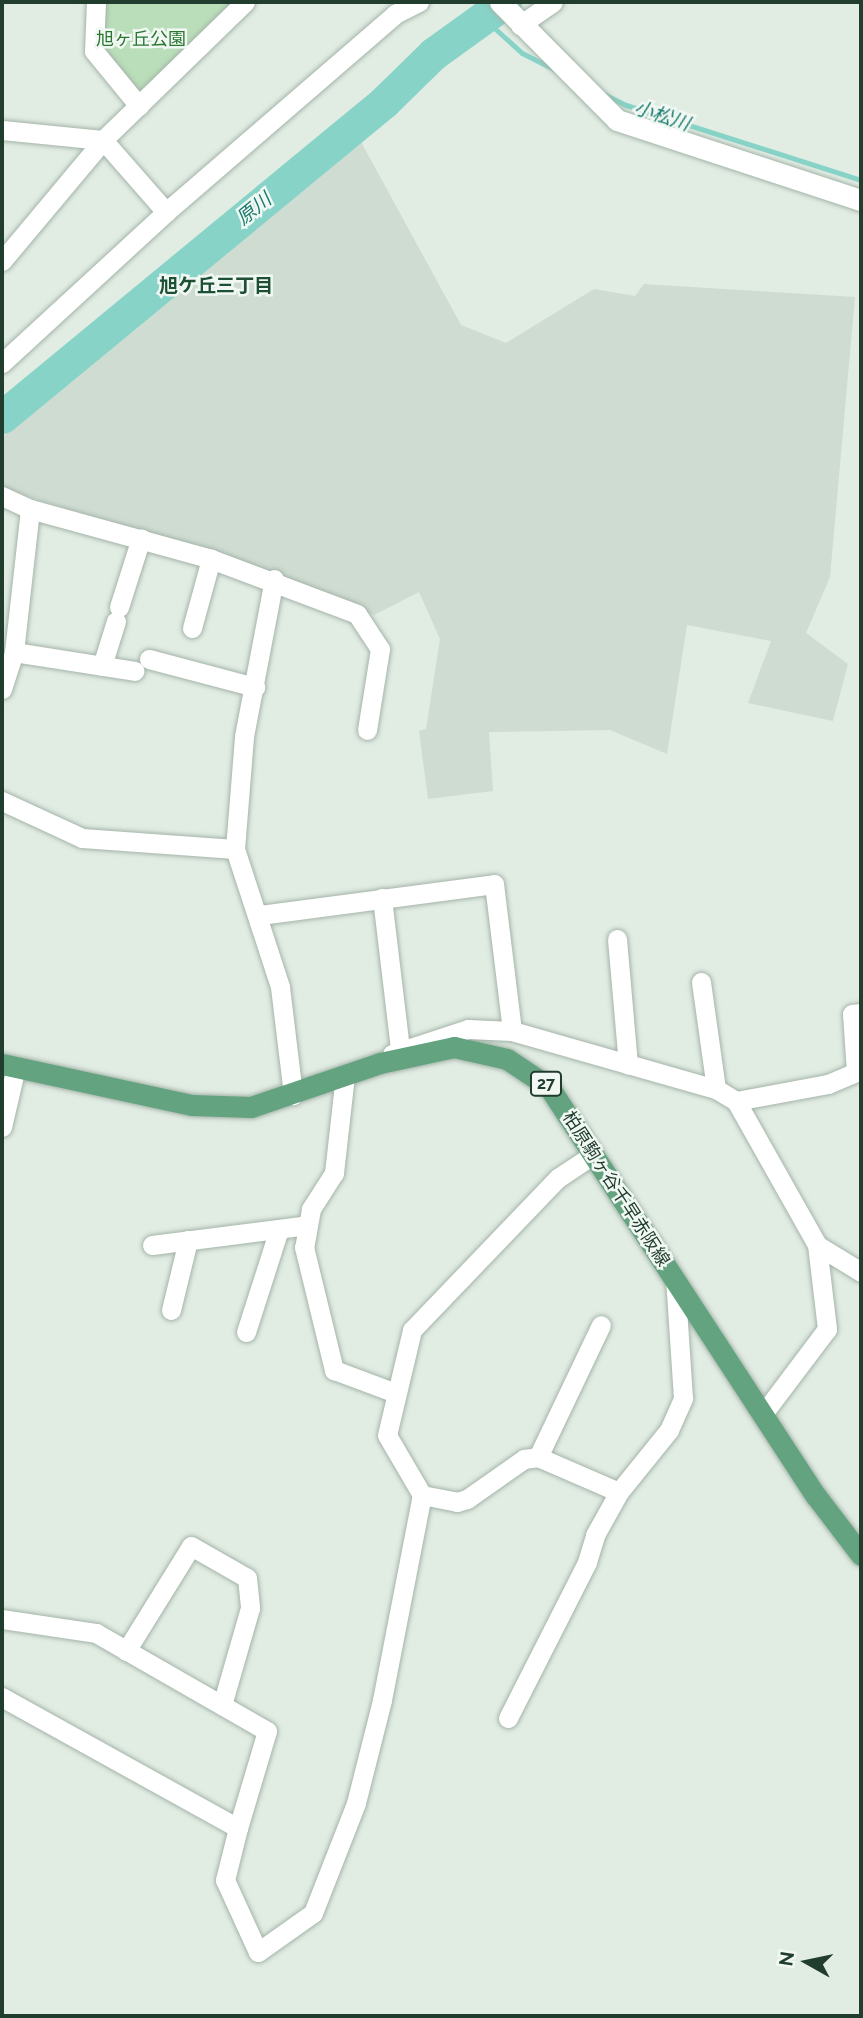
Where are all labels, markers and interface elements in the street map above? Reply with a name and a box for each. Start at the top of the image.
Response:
park label: 旭ヶ丘公園 [96,28,186,50]
water label: 小松川 [631,96,693,136]
water label: 原川 [232,188,276,230]
district label: 旭ケ丘三丁目 [159,275,273,297]
road number: 27 [528,1072,564,1096]
street label: 柏原駒ヶ谷千早赤阪線 [558,1108,674,1270]
north arrow [772,1927,842,1997]
text: N [774,1950,798,1968]

